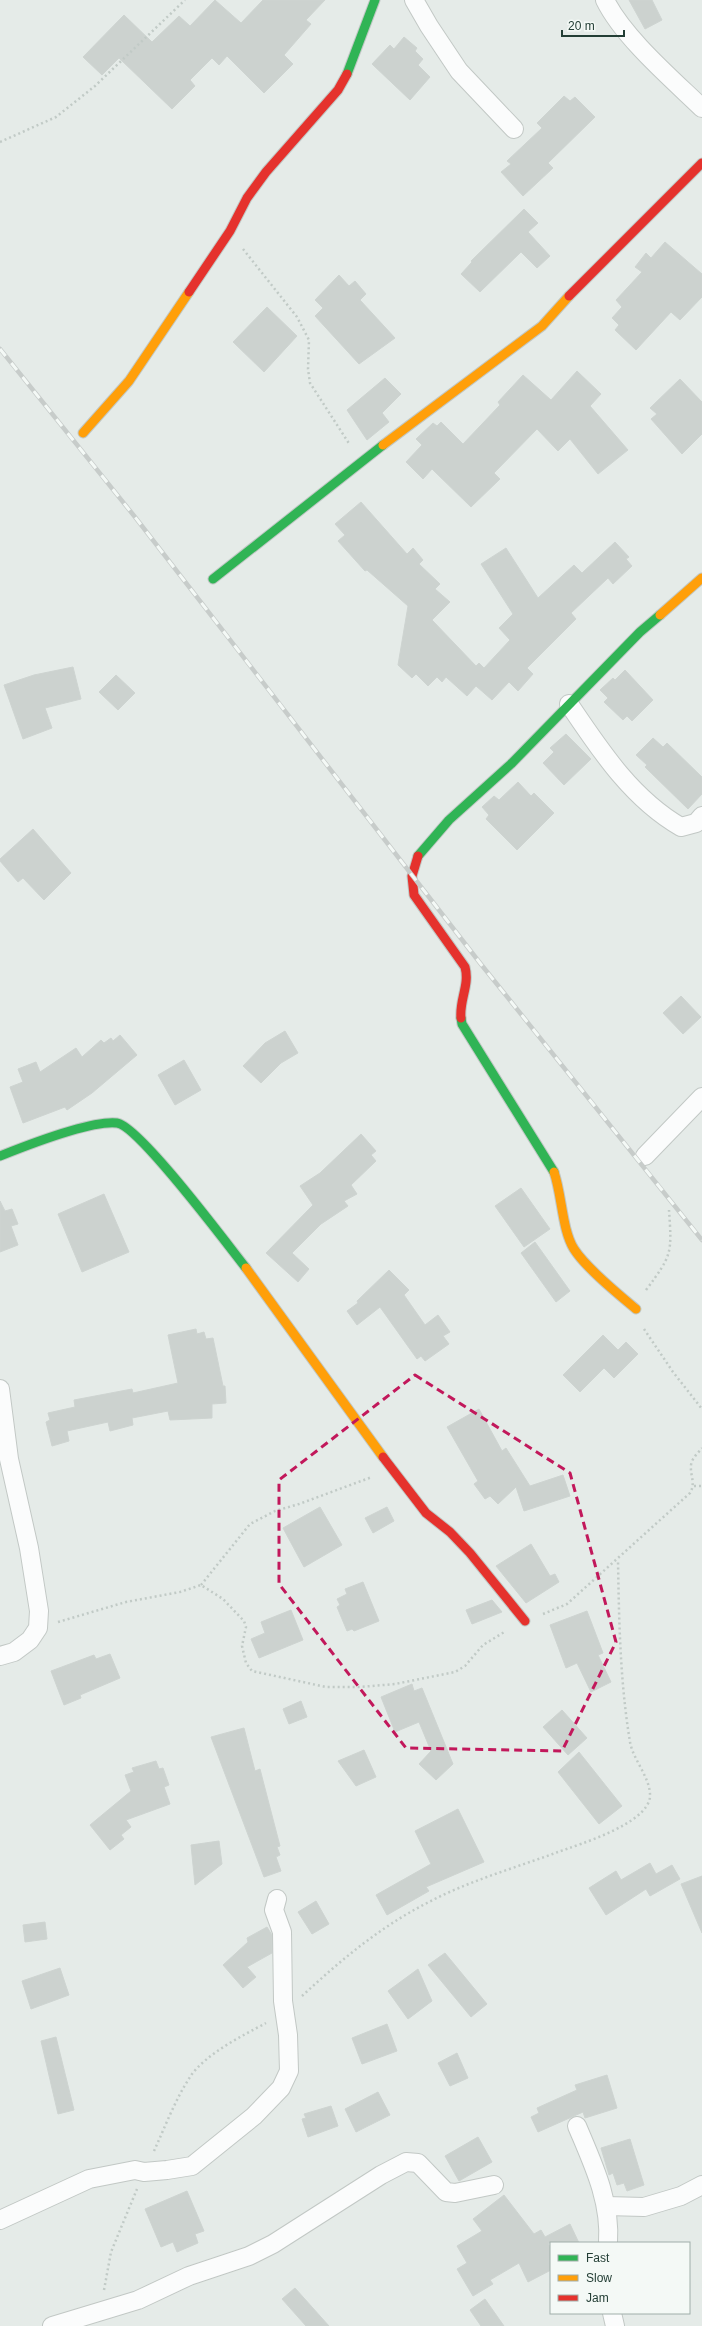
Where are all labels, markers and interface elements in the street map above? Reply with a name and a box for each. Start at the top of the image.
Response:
scale bar [562,12,624,38]
text: 20 m [568,19,595,33]
legend [550,2242,690,2314]
text: Fast [586,2251,610,2265]
text: Slow [586,2271,612,2285]
text: Jam [586,2291,609,2305]

